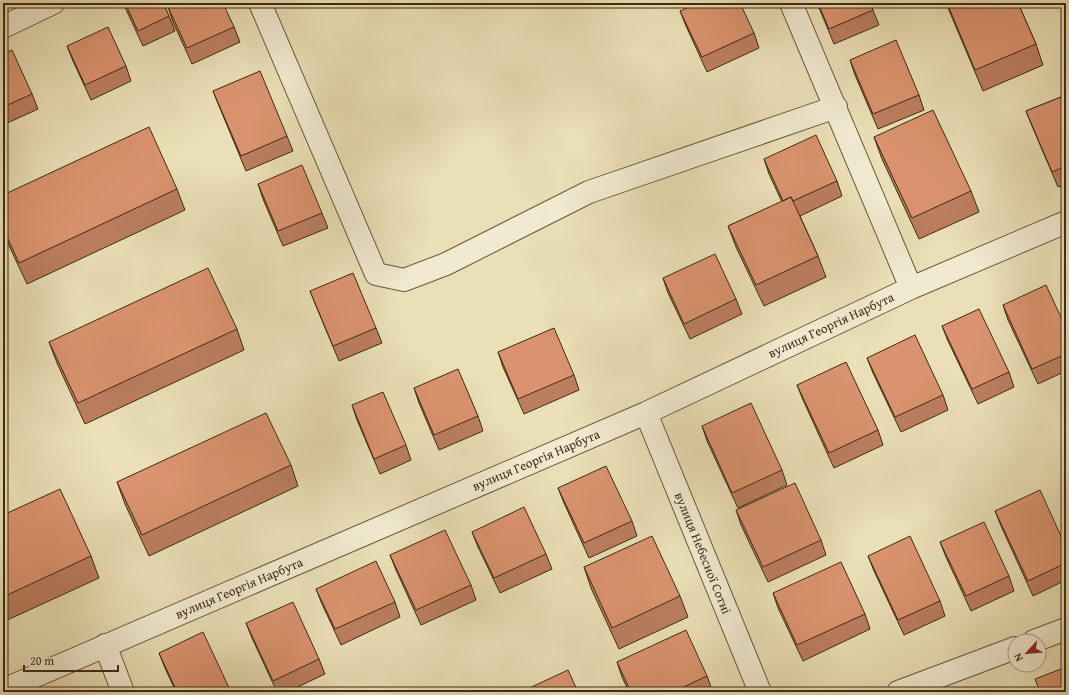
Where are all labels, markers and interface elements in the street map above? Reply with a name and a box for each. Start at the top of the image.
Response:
street label: вулиця Георгія Нарбута [765,287,898,363]
street label: вулиця Георгія Нарбута [469,424,603,495]
street label: вулиця Небесної Сотні [670,489,736,617]
street label: вулиця Георгія Нарбута [172,552,306,623]
north arrow [1007,633,1047,673]
scale bar [24,647,118,673]
text: N [1009,650,1027,664]
text: 20 m [30,652,54,669]

